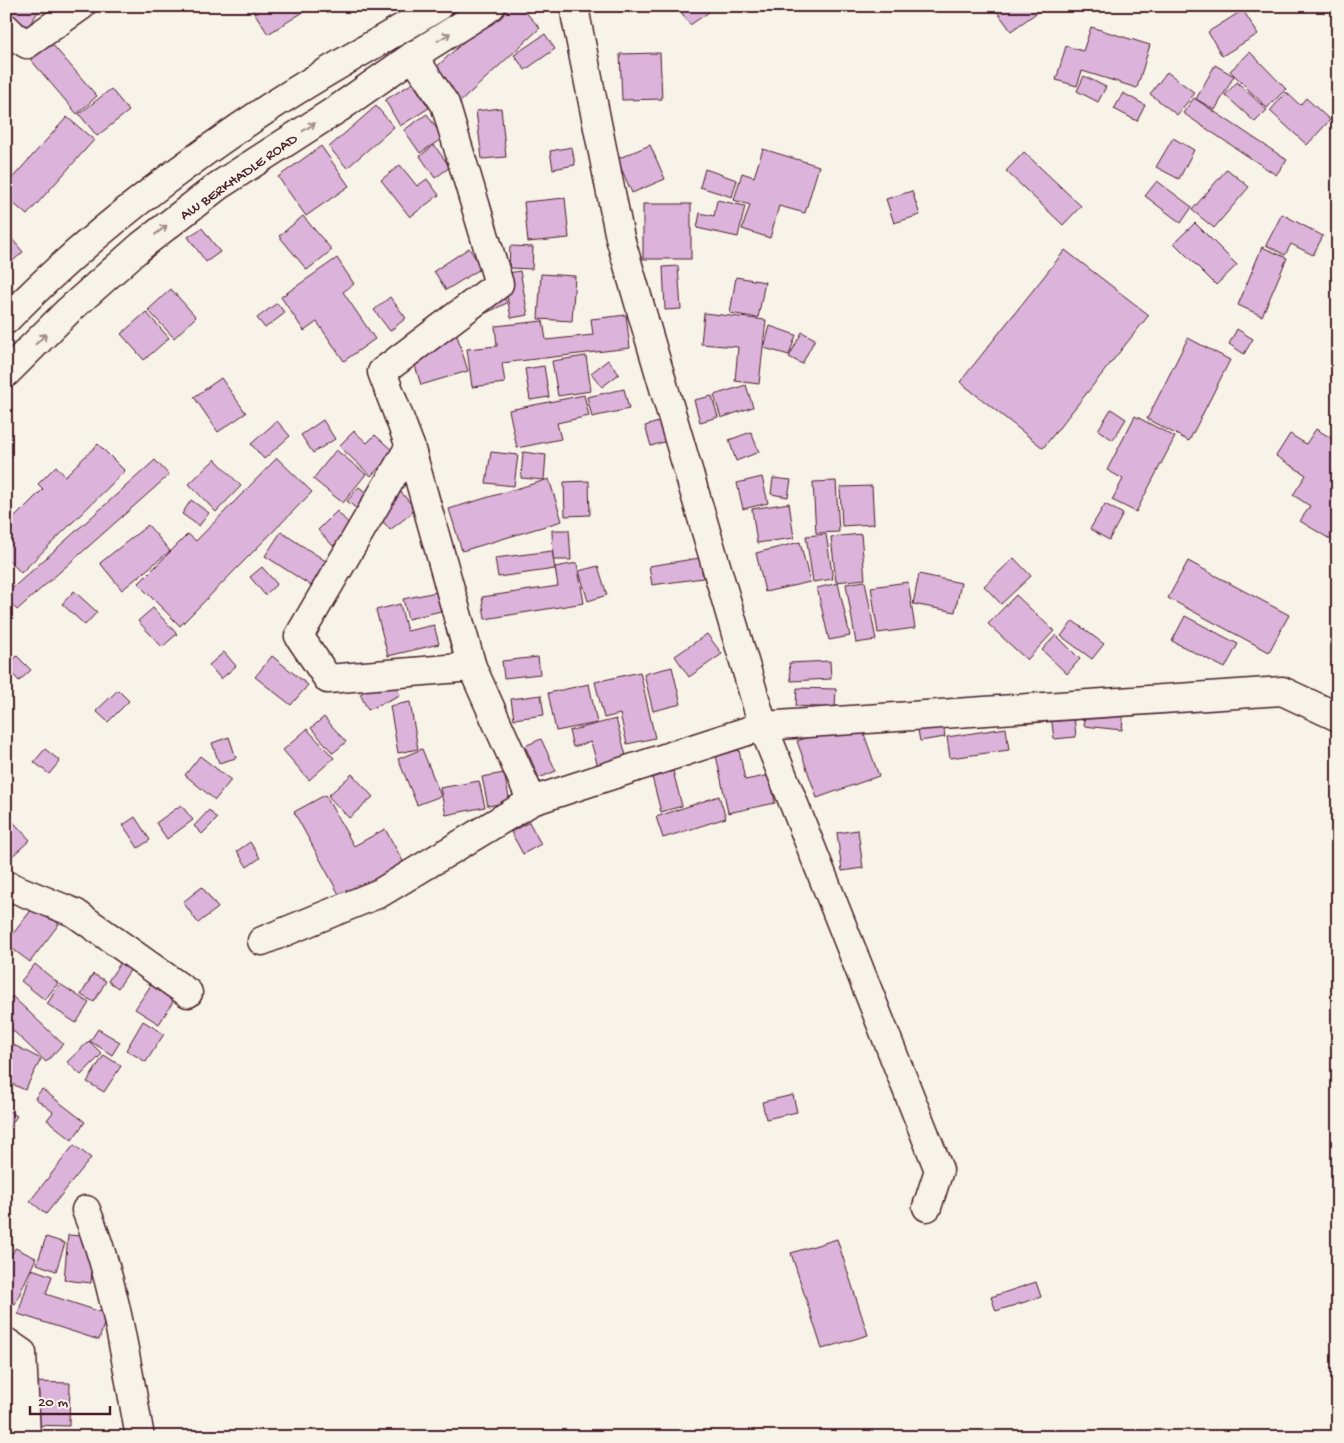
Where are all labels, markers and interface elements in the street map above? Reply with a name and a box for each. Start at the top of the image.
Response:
one-way arrow [436,31,450,41]
one-way arrow [302,122,316,133]
street label: AW BERKHADLE ROAD [177,130,302,225]
one-way arrow [154,225,168,235]
one-way arrow [35,333,47,345]
scale bar [30,1383,110,1415]
text: 20 m [38,1394,68,1412]

